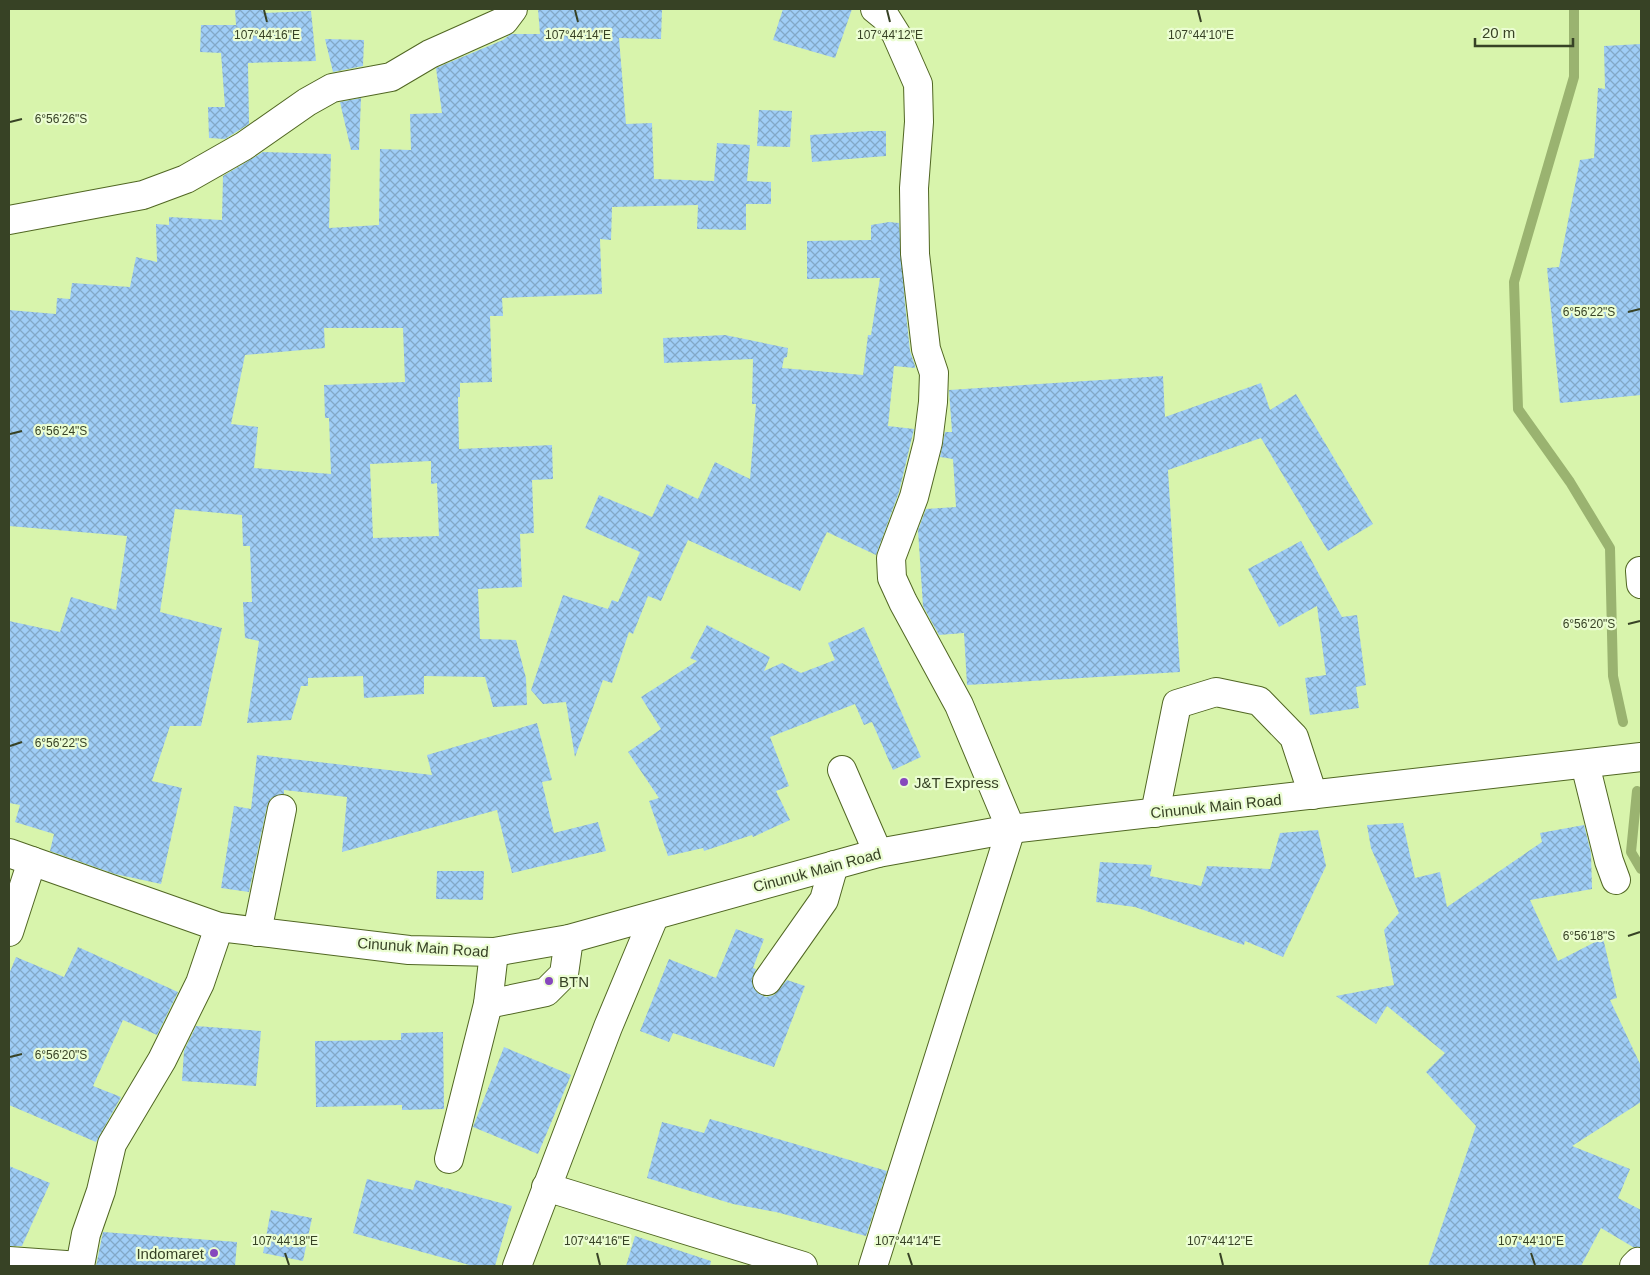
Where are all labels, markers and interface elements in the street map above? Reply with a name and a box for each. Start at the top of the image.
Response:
scale bar [1475,15,1572,47]
text: 20 m [1482,24,1515,41]
text: 107°44'16"E [234,28,300,42]
text: 107°44'14"E [545,28,611,42]
text: 107°44'12"E [857,28,923,42]
text: 107°44'10"E [1168,28,1234,42]
text: 6°56'26"S [35,112,87,126]
text: 6°56'22"S [1563,305,1615,319]
text: 6°56'24"S [35,424,87,438]
text: 6°56'20"S [1563,617,1615,631]
text: 6°56'22"S [35,736,87,750]
place label: J&T Express [914,774,999,791]
marker: J&T Express [898,776,910,788]
street label: Cinunuk Main Road [1150,791,1282,821]
street label: Cinunuk Main Road [751,845,883,895]
text: 6°56'18"S [1563,929,1615,943]
street label: Cinunuk Main Road [357,934,489,960]
place label: BTN [559,973,589,990]
marker: BTN [543,975,555,987]
text: 6°56'20"S [35,1048,87,1062]
text: 107°44'18"E [252,1234,318,1248]
text: 107°44'16"E [564,1234,630,1248]
text: 107°44'14"E [875,1234,941,1248]
text: 107°44'12"E [1187,1234,1253,1248]
text: 107°44'10"E [1498,1234,1564,1248]
place label: Indomaret [136,1245,205,1262]
marker: Indomaret [208,1247,220,1259]

